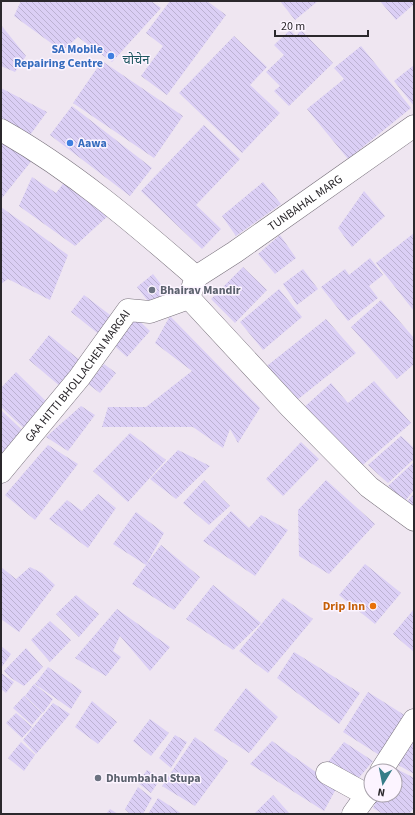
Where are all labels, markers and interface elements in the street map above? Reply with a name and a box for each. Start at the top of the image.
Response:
scale bar [275,12,368,38]
text: 20 m [281,18,305,35]
place label: SA Mobile Repairing Centre [14,41,103,72]
marker: SA Mobile Repairing Centre [106,51,116,61]
district label: चोचेन [122,51,150,69]
place label: Aawa [77,135,107,152]
marker: Aawa [65,138,75,148]
street label: TUNBAHAL MARG [264,171,346,235]
place label: Bhairav Mandir [160,282,241,299]
marker: Bhairav Mandir [147,285,157,295]
street label: GAA HITTI BHOLLACHEN MARGAI [21,306,134,446]
place label: Drip Inn [323,598,365,615]
marker: Drip Inn [368,601,378,611]
north arrow [363,763,403,803]
place label: Dhumbahal Stupa [106,770,200,787]
marker: Dhumbahal Stupa [93,773,103,783]
text: N [376,784,386,800]

